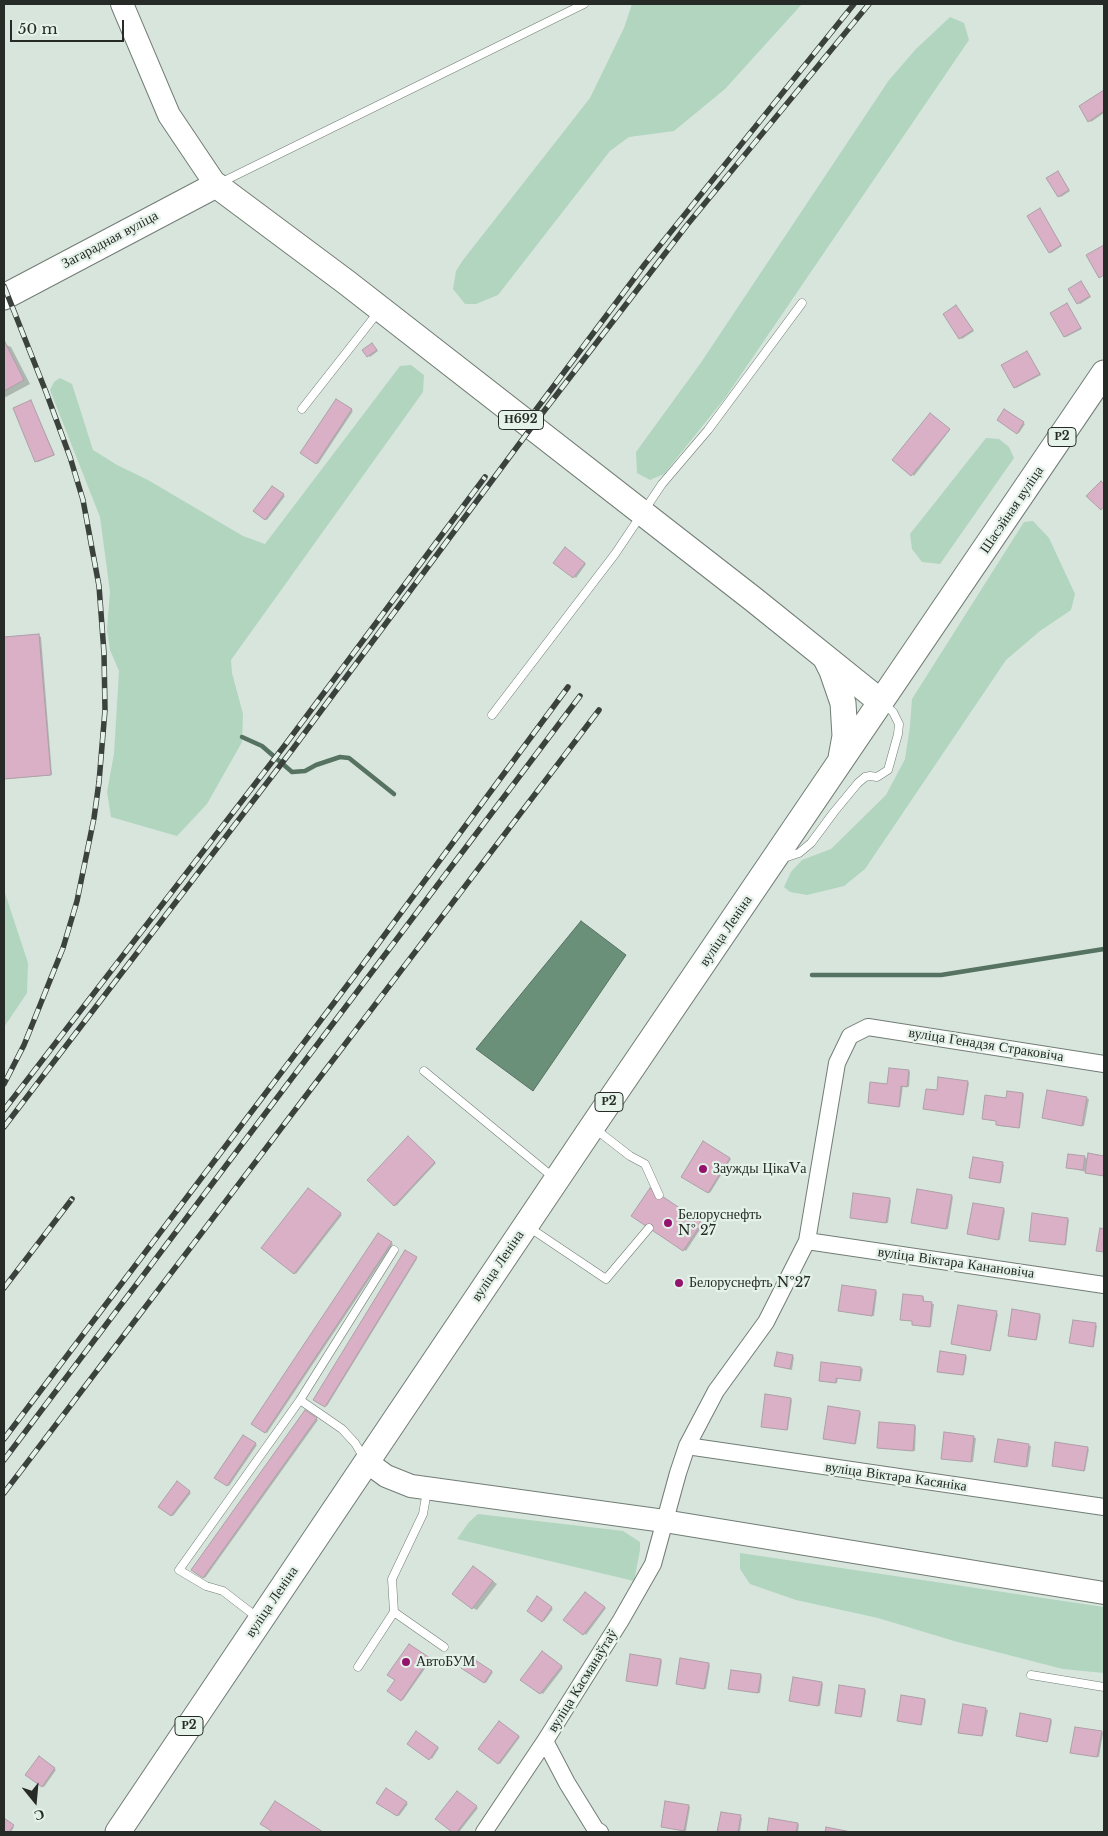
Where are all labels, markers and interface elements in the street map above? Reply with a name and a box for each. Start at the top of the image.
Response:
scale bar [12,10,126,42]
text: 50 m [18,19,58,38]
street label: Загарадная вуліца [59,208,161,272]
road number: Н692 [498,410,544,430]
road number: Р2 [1048,428,1076,447]
street label: Шасэйная вуліца [977,463,1047,557]
street label: вуліца Леніна [696,892,756,970]
street label: вуліца Генадзя Страковіча [907,1024,1065,1066]
road number: Р2 [595,1092,623,1112]
place label: Заужды ЦікаVа [713,1161,807,1177]
marker: Заужды ЦікаVа [697,1163,709,1175]
place label: Белоруснефть № 27 [678,1207,762,1240]
marker: Белоруснефть № 27 [662,1217,674,1229]
street label: вуліца Леніна [468,1227,528,1305]
street label: вуліца Віктара Канановіча [877,1244,1035,1282]
place label: Белоруснефть №27 [689,1275,810,1291]
marker: Белоруснефть №27 [673,1277,685,1289]
street label: вуліца Віктара Касяніка [824,1459,968,1495]
street label: вуліца Леніна [242,1563,302,1641]
street label: вуліца Касманаўтаў [545,1627,621,1735]
place label: АвтоБУМ [416,1654,475,1670]
marker: АвтоБУМ [400,1656,412,1668]
road number: Р2 [175,1716,203,1735]
north arrow [10,1776,60,1826]
text: С [32,1805,47,1825]

